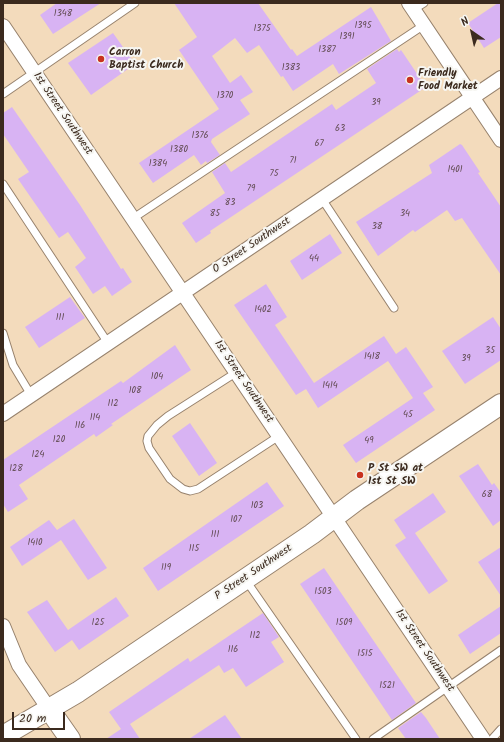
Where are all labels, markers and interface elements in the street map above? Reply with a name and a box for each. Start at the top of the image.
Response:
house number: 1348 [54,9,72,19]
north arrow [452,12,492,52]
text: N [457,13,473,31]
house number: 1395 [354,21,372,31]
house number: 1375 [254,24,270,34]
house number: 1391 [339,32,355,42]
house number: 1387 [318,45,336,55]
place label: Carron Baptist Church [109,46,183,72]
marker: Carron Baptist Church [96,54,106,64]
house number: 1383 [282,63,300,73]
place label: Friendly Food Market [418,67,478,93]
street label: 1st Street Southwest [29,70,95,158]
marker: Friendly Food Market [405,75,415,85]
house number: 1370 [217,91,233,101]
house number: 39 [371,98,381,108]
house number: 63 [335,124,345,134]
house number: 1376 [191,131,209,141]
house number: 67 [314,139,324,149]
house number: 1380 [170,145,188,155]
house number: 71 [290,156,296,166]
house number: 1384 [149,159,167,169]
house number: 1401 [447,165,463,175]
house number: 75 [270,169,278,179]
house number: 79 [247,184,255,194]
house number: 83 [225,198,235,208]
house number: 85 [210,209,220,219]
house number: 34 [400,209,410,219]
street label: O Street Southwest [211,215,293,277]
house number: 38 [372,222,382,232]
house number: 44 [309,254,319,264]
house number: 1402 [254,305,272,315]
house number: 111 [56,313,64,323]
street label: 1st Street Southwest [210,338,276,426]
house number: 35 [485,346,495,356]
house number: 1418 [364,352,380,362]
house number: 39 [461,354,471,364]
house number: 104 [151,372,163,382]
house number: 1414 [322,381,338,391]
house number: 108 [129,386,141,396]
house number: 112 [108,399,118,409]
house number: 45 [403,410,413,420]
house number: 114 [90,413,100,423]
house number: 116 [75,421,85,431]
house number: 120 [53,435,65,445]
house number: 49 [364,436,374,446]
house number: 124 [31,450,45,460]
place label: P St SW at 1st St SW [368,462,423,488]
house number: 128 [9,464,23,474]
marker: P St SW at 1st St SW [355,470,365,480]
house number: 68 [482,490,492,500]
house number: 103 [251,501,263,511]
house number: 107 [230,515,242,525]
house number: 111 [211,530,219,540]
house number: 1410 [27,538,43,548]
street label: P Street Southwest [213,542,295,604]
house number: 115 [189,544,199,554]
house number: 119 [161,563,171,573]
house number: 1503 [314,587,332,597]
street label: 1st Street Southwest [391,607,457,695]
house number: 125 [92,618,104,628]
house number: 1509 [336,618,352,628]
house number: 112 [250,631,260,641]
house number: 116 [228,645,238,655]
house number: 1515 [357,649,373,659]
house number: 1521 [379,681,395,691]
scale bar [14,704,67,730]
text: 20 m [19,709,46,728]

